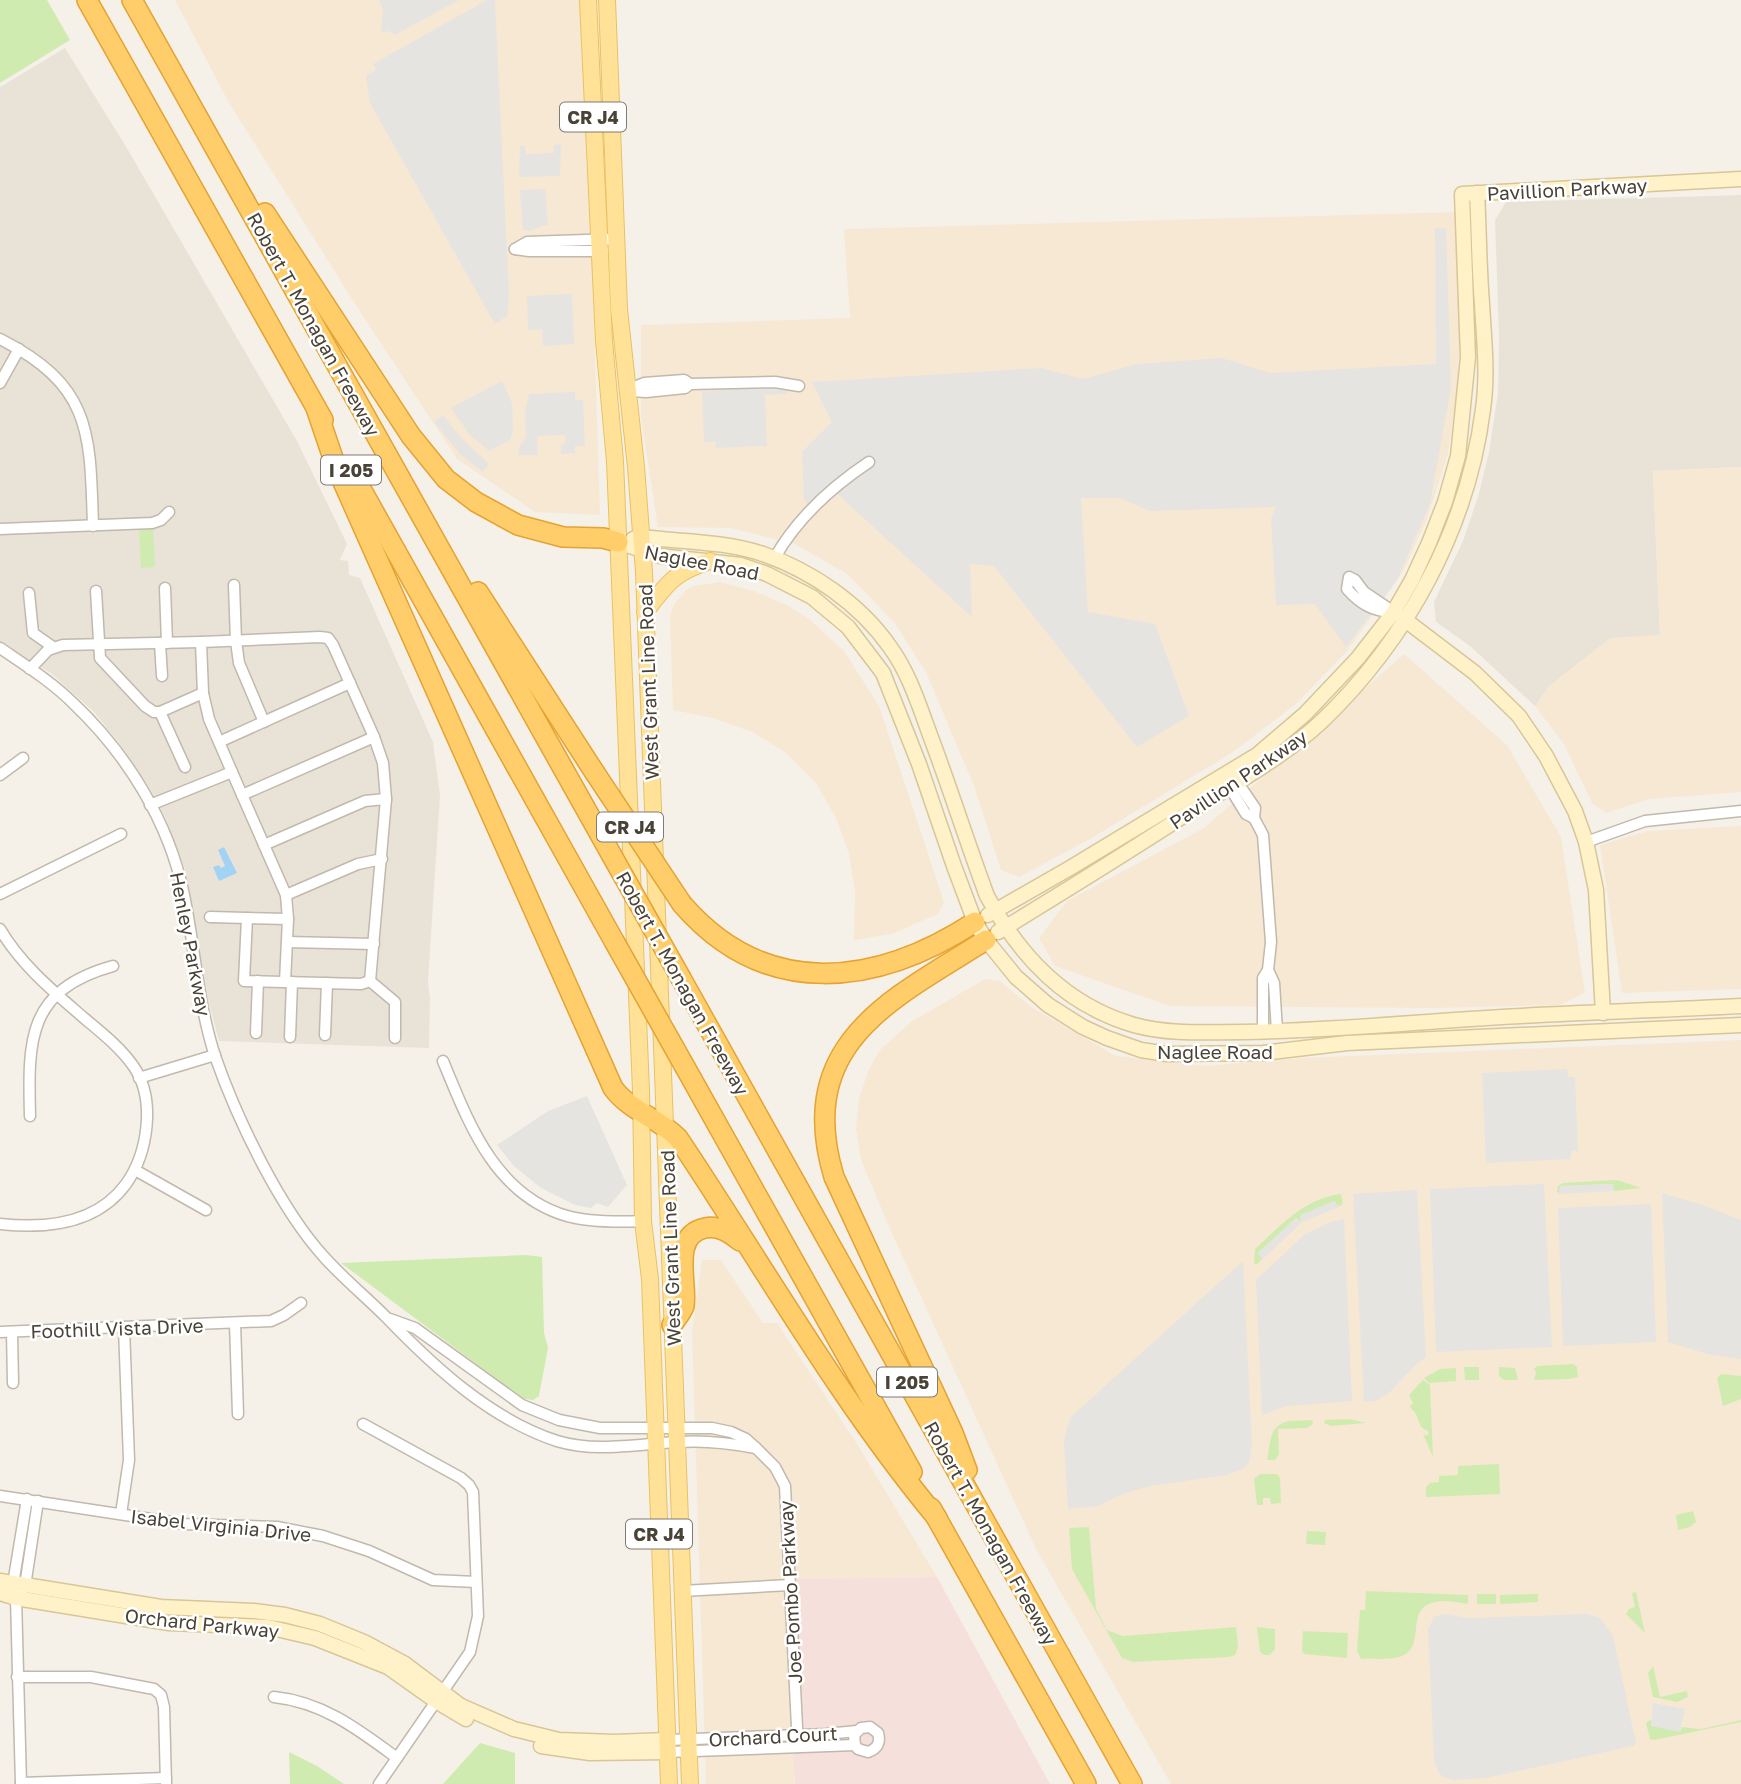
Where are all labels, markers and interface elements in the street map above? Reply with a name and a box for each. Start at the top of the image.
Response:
road number: CR J4 [560,103,626,132]
street label: Pavillion Parkway [1486,173,1648,205]
street label: Robert T. Monagan Freeway [243,208,385,440]
road number: I 205 [321,456,381,484]
street label: Naglee Road [643,540,761,584]
street label: West Grant Line Road [633,584,663,780]
street label: Pavillion Parkway [1165,724,1311,833]
road number: CR J4 [597,812,663,842]
street label: Robert T. Monagan Freeway [612,867,754,1099]
street label: Henley Parkway [166,870,216,1018]
street label: Naglee Road [1157,1040,1273,1063]
street label: West Grant Line Road [655,1150,685,1346]
street label: Foothill Vista Drive [30,1313,204,1343]
road number: I 205 [877,1367,937,1396]
street label: Robert T. Monagan Freeway [920,1417,1062,1649]
street label: Joe Pombo Parkway [774,1499,806,1684]
street label: Isabel Virginia Drive [130,1504,312,1546]
road number: CR J4 [626,1520,692,1548]
street label: Orchard Parkway [124,1603,281,1643]
street label: Orchard Court [708,1721,838,1751]

